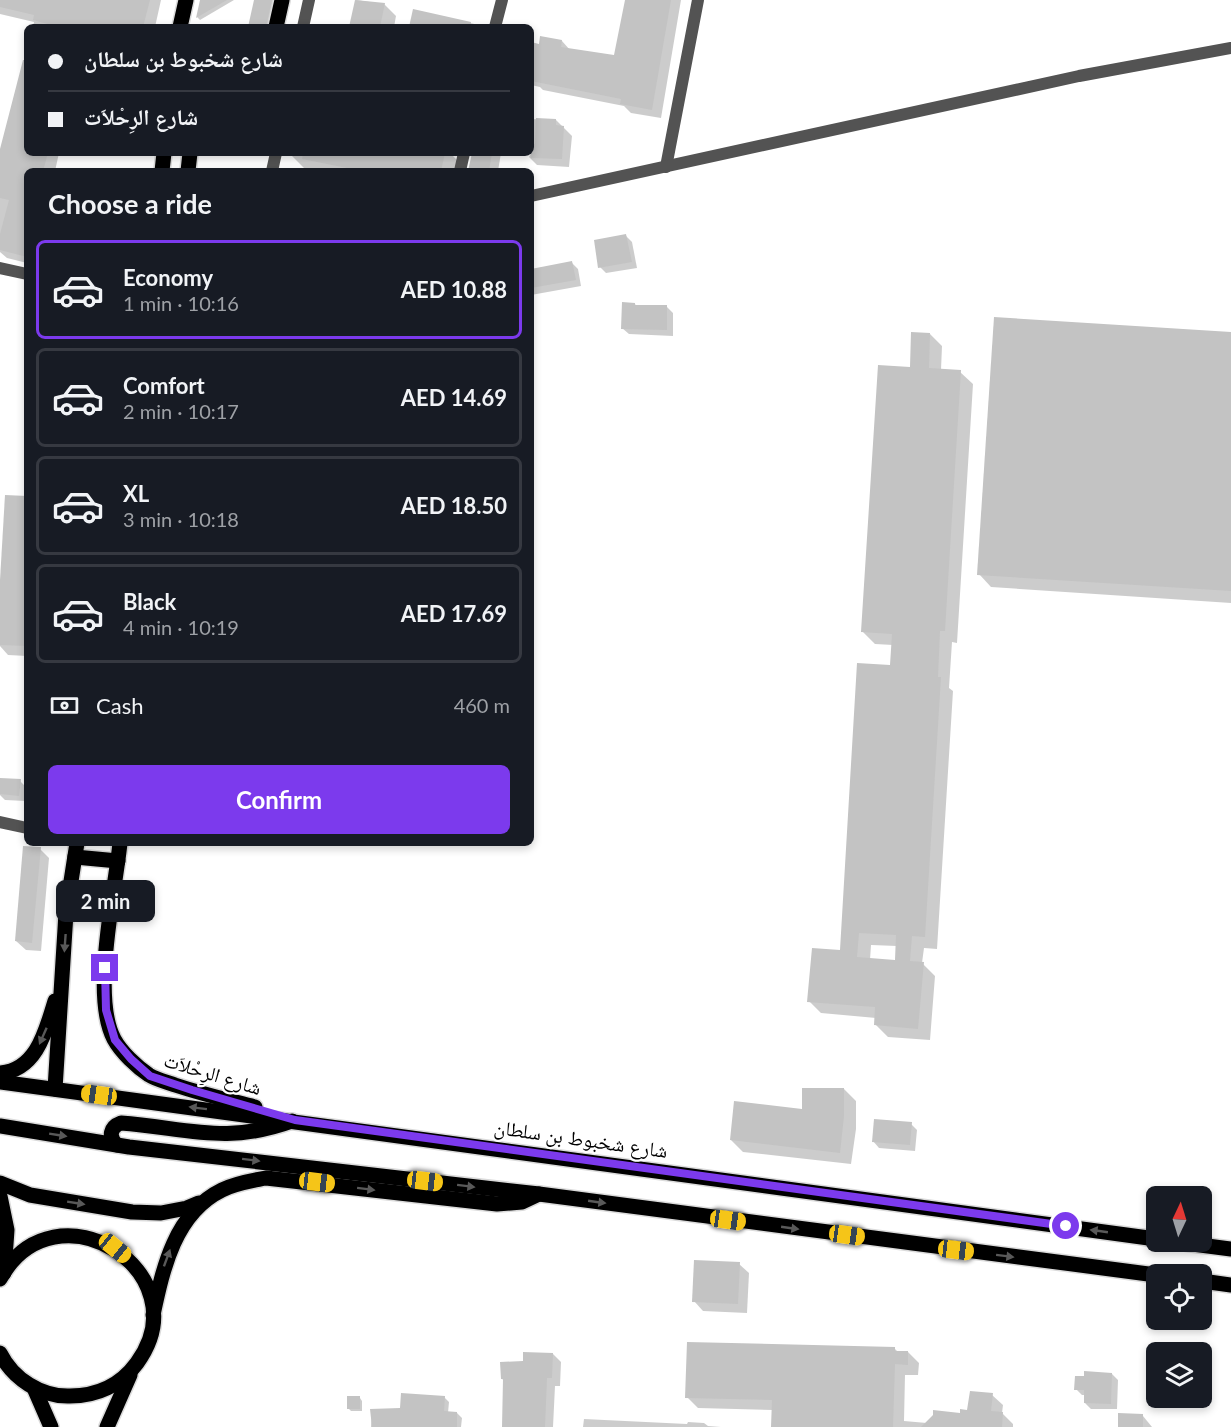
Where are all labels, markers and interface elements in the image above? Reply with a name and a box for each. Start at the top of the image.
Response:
text: شارع شخبوط بن سلطان [84,45,283,72]
text: شارع الرِحْلاَت [84,103,198,130]
text: Choose a ride [48,187,212,220]
icon: car [51,263,105,317]
text: Economy [123,264,213,291]
text: AED 10.88 [401,276,507,303]
text: 1 min · 10:16 [123,291,239,315]
icon: car [51,371,105,425]
text: Comfort [123,372,205,399]
text: AED 14.69 [401,384,507,411]
text: 2 min · 10:17 [123,399,239,423]
icon: car [51,479,105,533]
text: XL [123,480,149,507]
text: AED 18.50 [401,492,507,519]
text: 3 min · 10:18 [123,507,239,531]
icon: car [51,587,105,641]
text: Black [123,588,176,615]
text: AED 17.69 [401,600,507,627]
text: 4 min · 10:19 [123,615,239,639]
icon: cash [48,689,81,722]
text: Cash [96,692,143,719]
text: 460 m [454,693,510,717]
button: Confirm [48,765,510,834]
callout: 2 min [56,881,154,923]
text: 2 min [81,889,130,913]
one-way arrow [60,933,69,952]
route end [91,954,118,981]
one-way arrow [38,1028,48,1046]
street label: شارع الرِحْلاَت [160,1047,265,1103]
car [80,1084,118,1106]
one-way arrow [188,1103,207,1113]
street label: شارع شخبوط بن سلطان [492,1114,669,1164]
one-way arrow [48,1131,67,1140]
one-way arrow [242,1156,261,1165]
car [406,1170,444,1192]
car [298,1171,336,1193]
one-way arrow [456,1181,475,1190]
one-way arrow [357,1184,376,1193]
north arrow [1146,1186,1212,1252]
map controls [1146,1186,1212,1408]
one-way arrow [588,1197,607,1207]
one-way arrow [67,1199,86,1208]
car [709,1209,747,1231]
route start [1052,1212,1079,1239]
one-way arrow [781,1223,800,1233]
car [828,1224,866,1246]
one-way arrow [1089,1226,1108,1235]
car [95,1230,135,1266]
car [937,1239,975,1261]
one-way arrow [163,1249,173,1267]
one-way arrow [995,1251,1014,1260]
button: locate [1146,1264,1212,1330]
button: layers [1146,1342,1212,1408]

